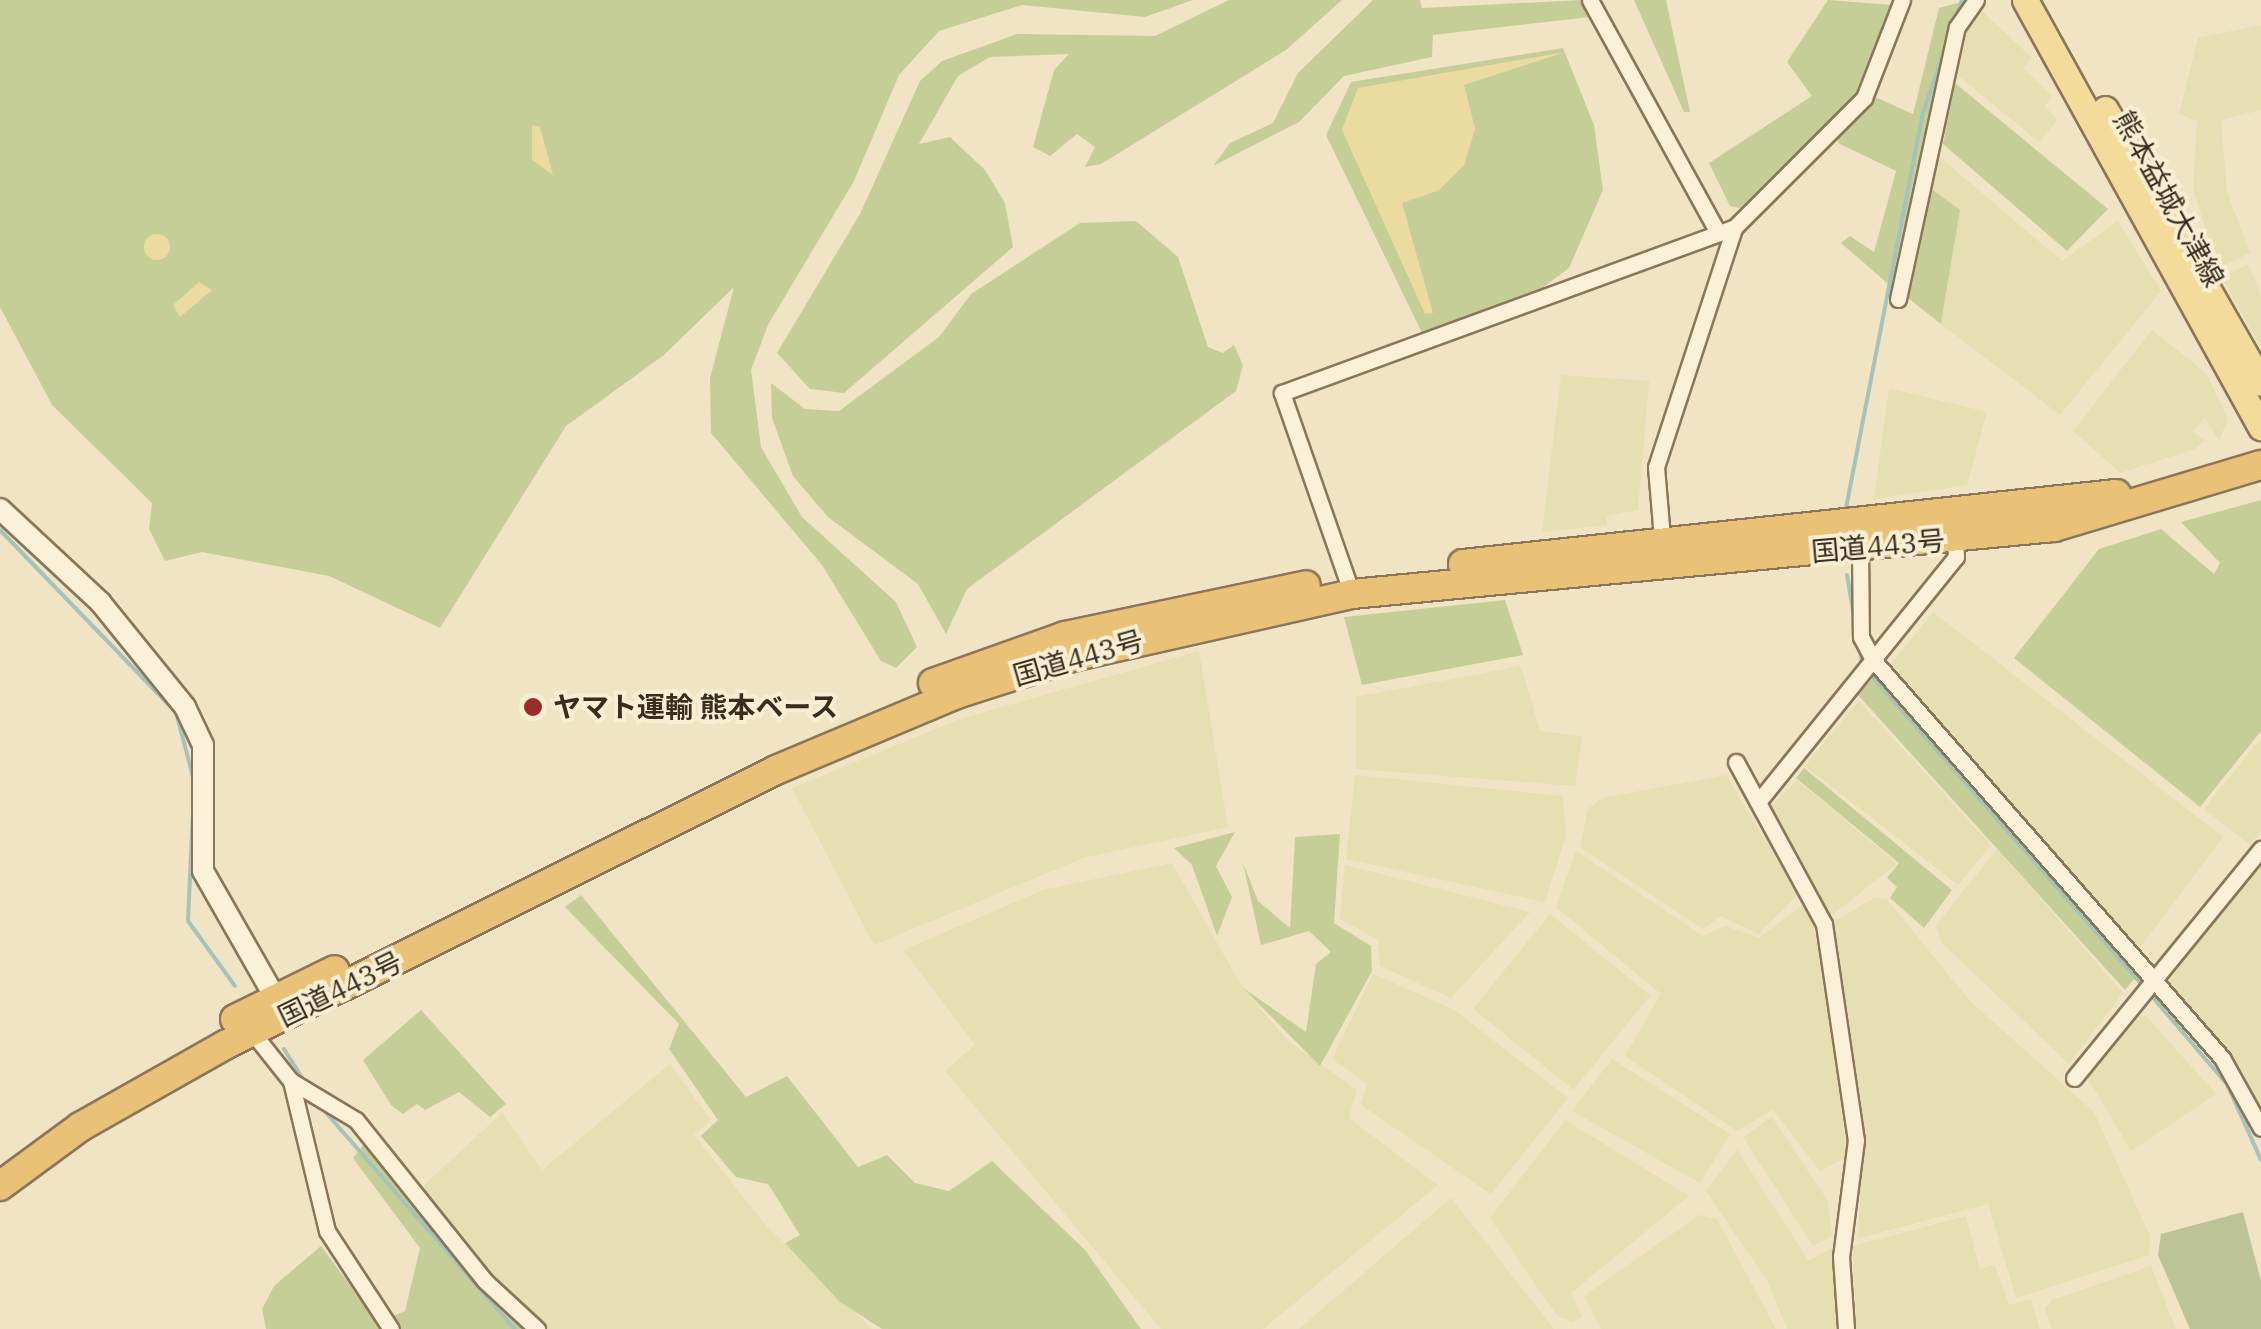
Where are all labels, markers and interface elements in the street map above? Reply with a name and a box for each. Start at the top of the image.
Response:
street label: 熊本益城大津線 [2107,105,2231,293]
street label: 国道443号 [1810,523,1946,569]
street label: 国道443号 [1009,623,1147,693]
place label: ヤマト運輸 熊本ベース [553,690,839,724]
marker: ヤマト運輸 熊本ベース [522,696,544,718]
street label: 国道443号 [272,944,408,1034]

